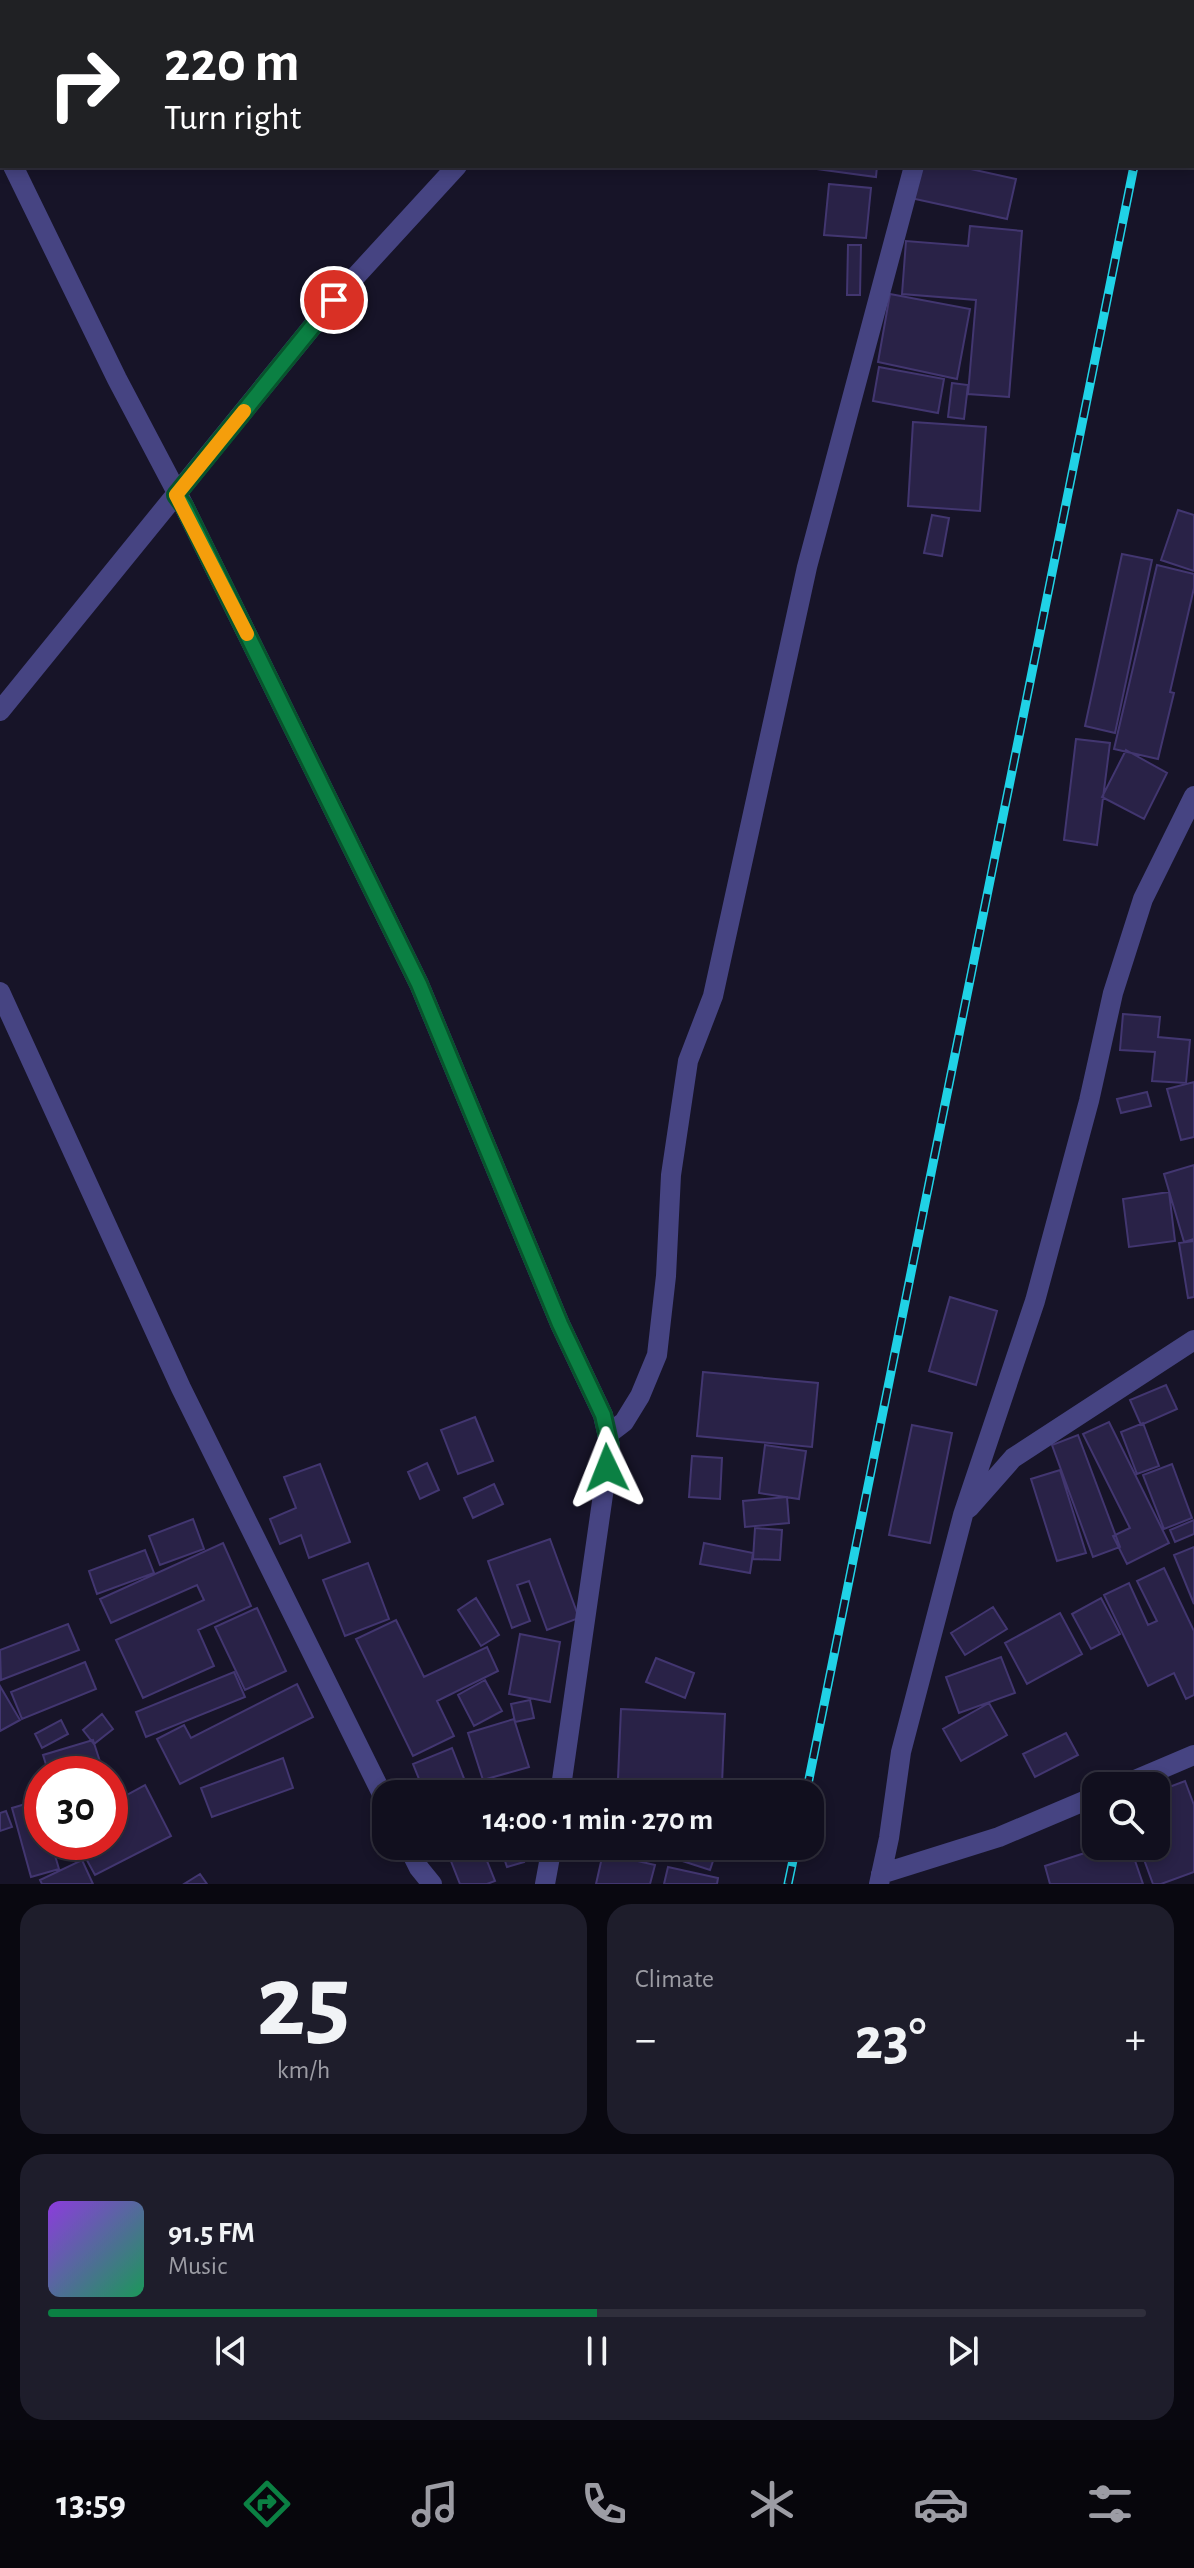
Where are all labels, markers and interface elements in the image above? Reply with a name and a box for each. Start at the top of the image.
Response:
icon: right [32,32,136,136]
text: 220 m [164,35,300,91]
text: Turn right [164,100,301,136]
pin [300,266,368,334]
icon: arrive [312,278,356,322]
position arrow [565,1426,649,1510]
speed limit sign: 30 [24,1756,128,1860]
map controls [1082,1772,1170,1860]
button: search [1082,1772,1170,1860]
text: 14:00 · 1 min · 270 m [483,1805,713,1835]
text: 25 [257,1951,350,2055]
text: Climate [635,1966,714,1992]
text: 23° [855,2010,926,2070]
text: − [635,2018,656,2062]
text: + [1125,2018,1146,2062]
text: km/h [277,2057,330,2083]
text: 91.5 FM [168,2218,255,2248]
text: Music [168,2253,227,2279]
icon: previous [209,2329,253,2373]
icon: pause [575,2329,619,2373]
icon: next [941,2329,985,2373]
icon: directions [239,2476,295,2532]
icon: music [407,2476,463,2532]
icon: phone [576,2476,632,2532]
icon: climate [744,2476,800,2532]
icon: car [913,2476,969,2532]
icon: filters [1082,2476,1138,2532]
text: 13:59 [56,2486,126,2522]

